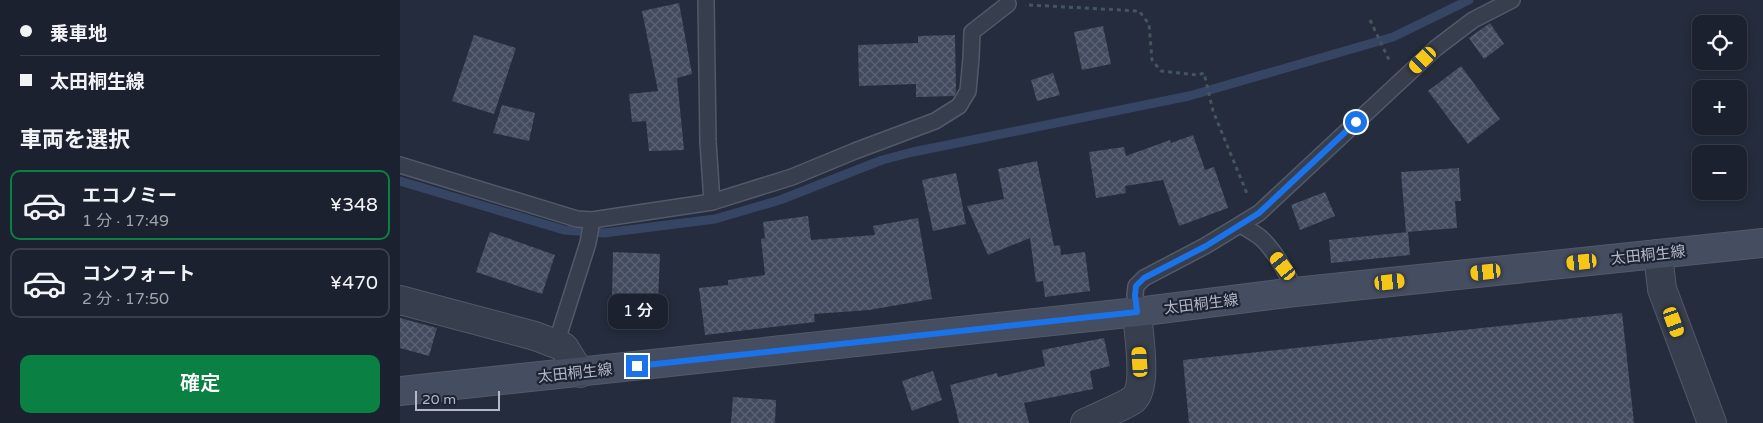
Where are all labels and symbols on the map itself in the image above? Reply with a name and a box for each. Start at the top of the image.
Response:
car [1407,44,1439,76]
route start [1345,111,1367,133]
street label: 太田桐生線 [1610,242,1686,268]
car [1267,250,1298,282]
car [1566,253,1597,271]
car [1470,263,1501,281]
car [1374,273,1405,291]
street label: 太田桐生線 [1163,290,1239,318]
callout: 1 分 [607,294,667,328]
car [1661,305,1686,339]
car [1131,347,1148,377]
route end [626,355,648,377]
street label: 太田桐生線 [537,360,613,386]
scale bar [415,388,500,411]

